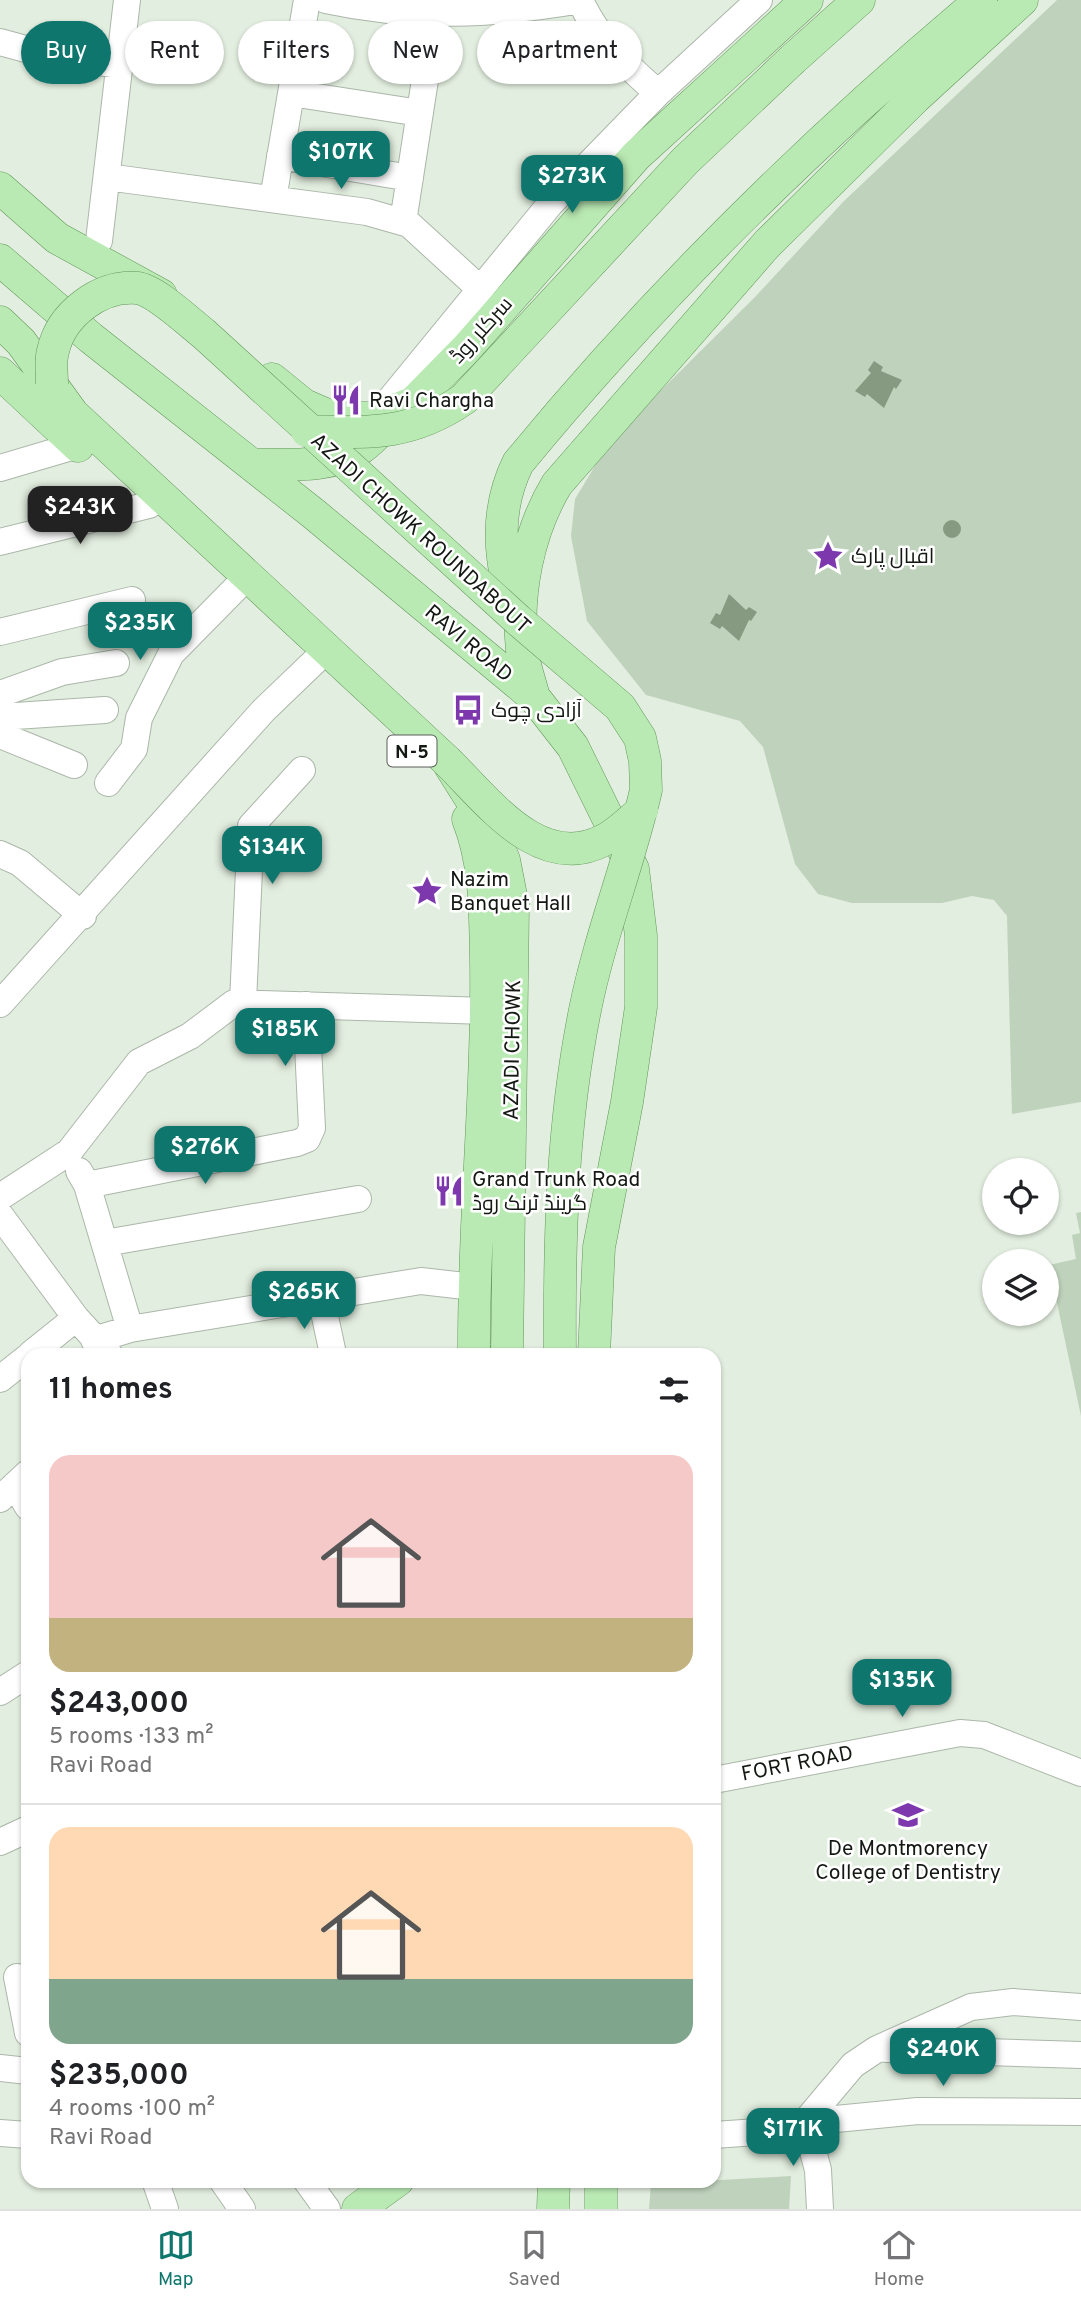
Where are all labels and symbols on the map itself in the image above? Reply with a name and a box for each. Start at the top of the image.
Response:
pin: $107K [292,132,390,191]
pin: $273K [523,156,621,215]
street label: سرکلر روڈ [445,292,519,370]
restaurant icon: Ravi Chargha [329,383,363,417]
place label: Ravi Chargha [369,388,494,415]
street label: AZADI CHOWK ROUNDABOUT [304,428,536,640]
pin: $243K [31,486,129,546]
place icon: اقبال پارک [811,539,845,573]
place label: اقبال پارک [851,544,934,571]
street label: RAVI ROAD [418,599,518,689]
pin: $235K [91,602,189,662]
bus stop icon: آزادی چوک [451,693,485,727]
place label: آزادی چوک [491,698,582,725]
road number: N-5 [388,736,436,766]
pin: $134K [223,826,321,886]
place label: Nazim Banquet Hall [450,867,571,918]
place icon: Nazim Banquet Hall [410,874,444,908]
street label: AZADI CHOWK [499,979,528,1121]
pin: $185K [236,1009,334,1068]
pin: $276K [156,1126,254,1186]
place label: Grand Trunk Road گرینڈ ٹرنک روڈ [472,1167,640,1218]
restaurant icon: Grand Trunk Road گرینڈ ٹرنک روڈ [432,1174,466,1208]
pin: $265K [255,1272,353,1331]
pin: $135K [853,1660,951,1719]
street label: FORT ROAD [739,1740,856,1789]
school or university icon: De Montmorency College of Dentistry [891,1798,925,1832]
place label: De Montmorency College of Dentistry [815,1836,1001,1887]
pin: $240K [894,2028,992,2088]
pin: $171K [744,2108,842,2168]

